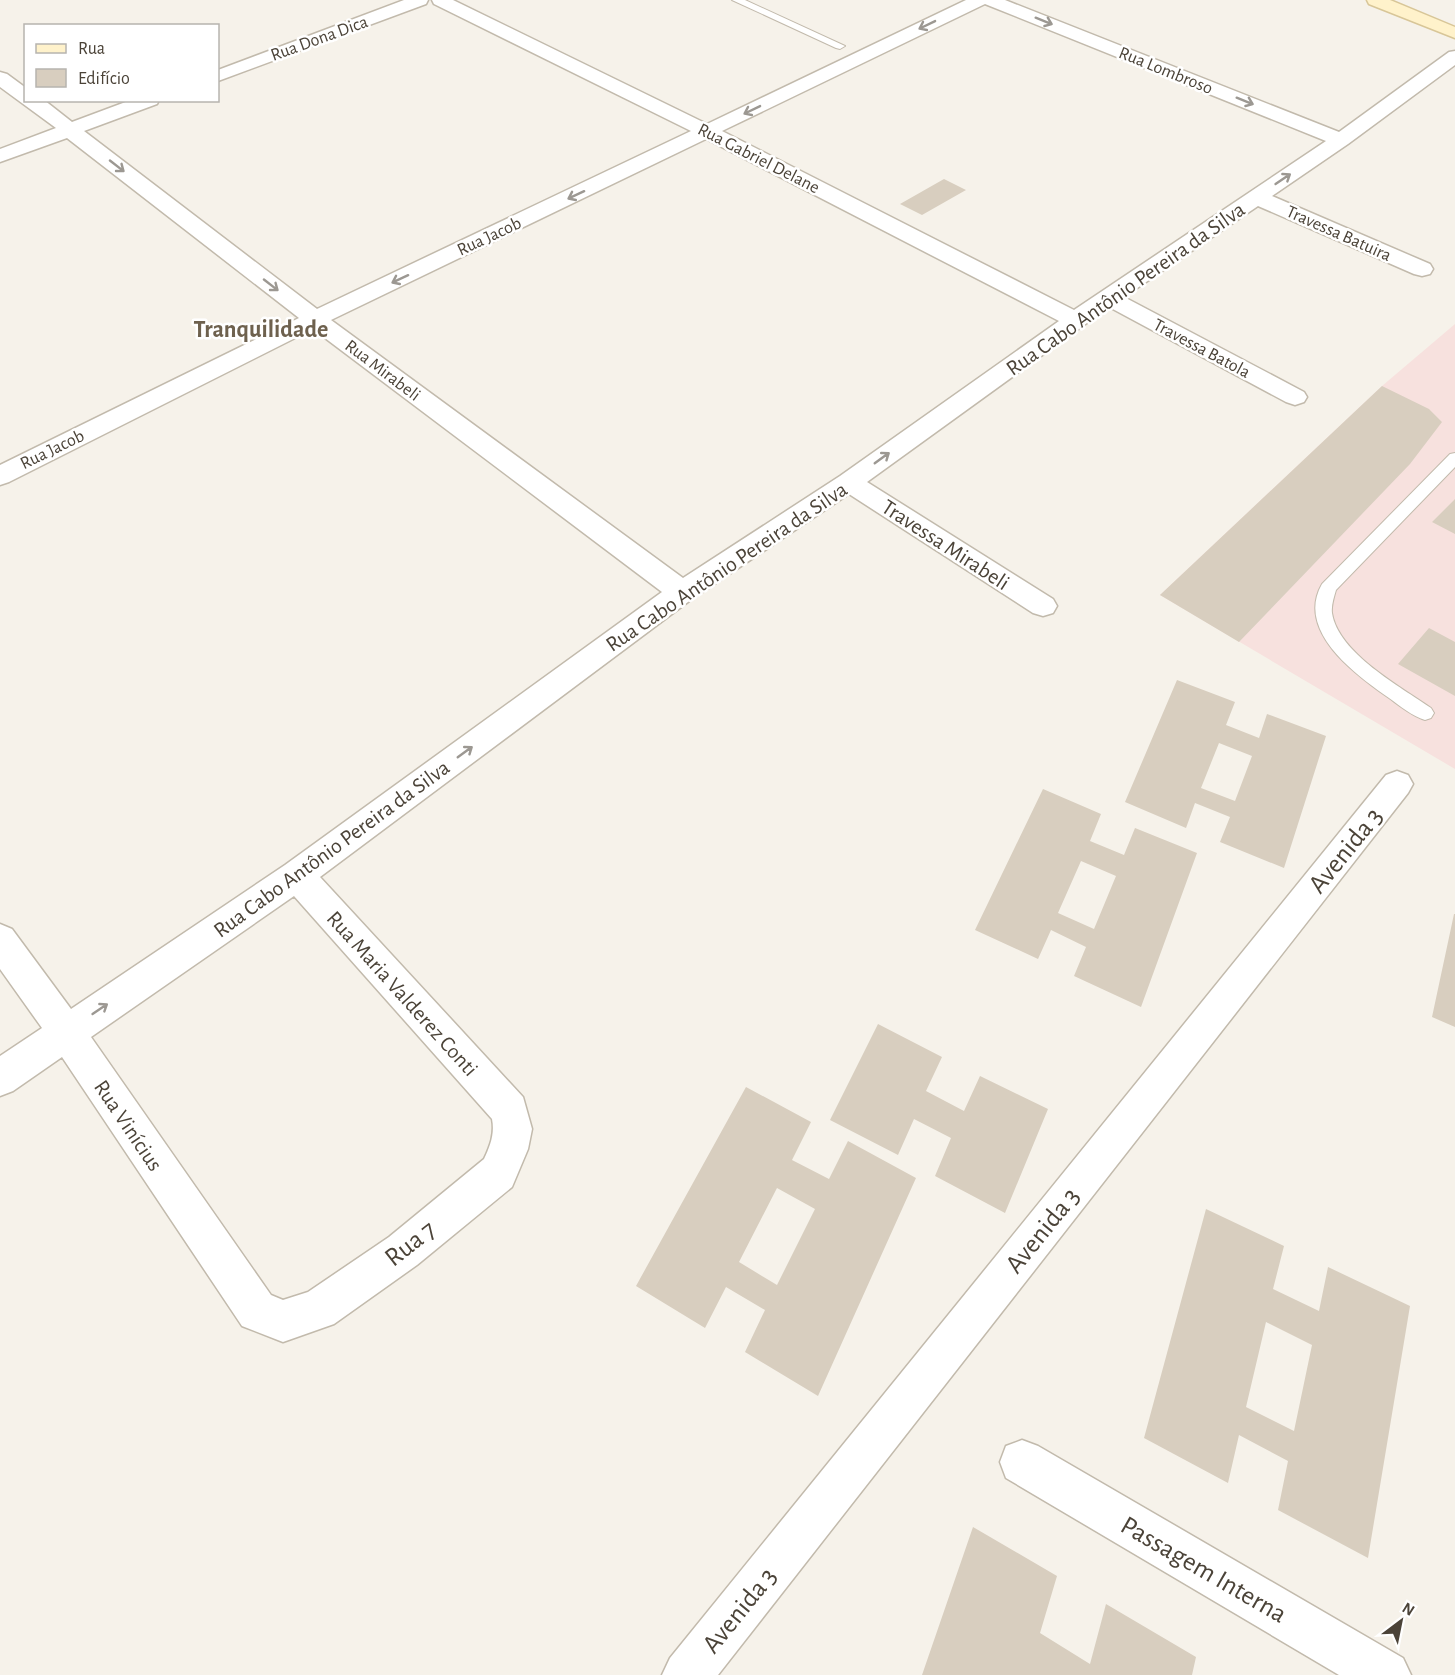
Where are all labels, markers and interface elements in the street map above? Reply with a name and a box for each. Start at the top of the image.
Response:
street label: Rua Dona Dica [268,13,370,65]
one-way arrow [1034,16,1053,27]
one-way arrow [919,20,937,32]
legend [24,24,219,102]
text: Rua [78,40,105,58]
street label: Rua Lombroso [1116,44,1215,98]
text: Edifício [78,70,130,88]
one-way arrow [1235,96,1253,107]
one-way arrow [743,105,761,117]
street label: Rua Gabriel Delane [695,120,822,197]
one-way arrow [109,159,125,172]
one-way arrow [1275,173,1291,185]
one-way arrow [567,189,585,201]
street label: Rua Cabo Antônio Pereira da Silva [1002,198,1249,380]
street label: Travessa Batuira [1283,203,1394,265]
street label: Rua Jacob [455,214,524,260]
one-way arrow [391,273,409,285]
one-way arrow [263,279,279,292]
street label: Travessa Batola [1150,316,1253,382]
district label: Tranquilidade [194,318,328,342]
street label: Rua Mirabeli [341,337,423,405]
street label: Rua Jacob [18,427,87,473]
one-way arrow [874,452,890,464]
street label: Rua Cabo Antônio Pereira da Silva [602,478,851,656]
street label: Travessa Mirabeli [878,496,1013,594]
one-way arrow [457,745,473,758]
street label: Rua Cabo Antônio Pereira da Silva [210,756,454,942]
street label: Avenida 3 [1303,803,1388,898]
street label: Rua Maria Valderez Conti [323,907,482,1080]
one-way arrow [91,1003,108,1015]
street label: Rua Vinícius [90,1076,166,1175]
street label: Avenida 3 [1000,1183,1085,1278]
street label: Rua 7 [380,1215,441,1271]
street label: Passagem Interna [1116,1511,1291,1628]
street label: Avenida 3 [697,1563,782,1658]
north arrow [1371,1591,1431,1651]
text: N [1399,1599,1417,1619]

